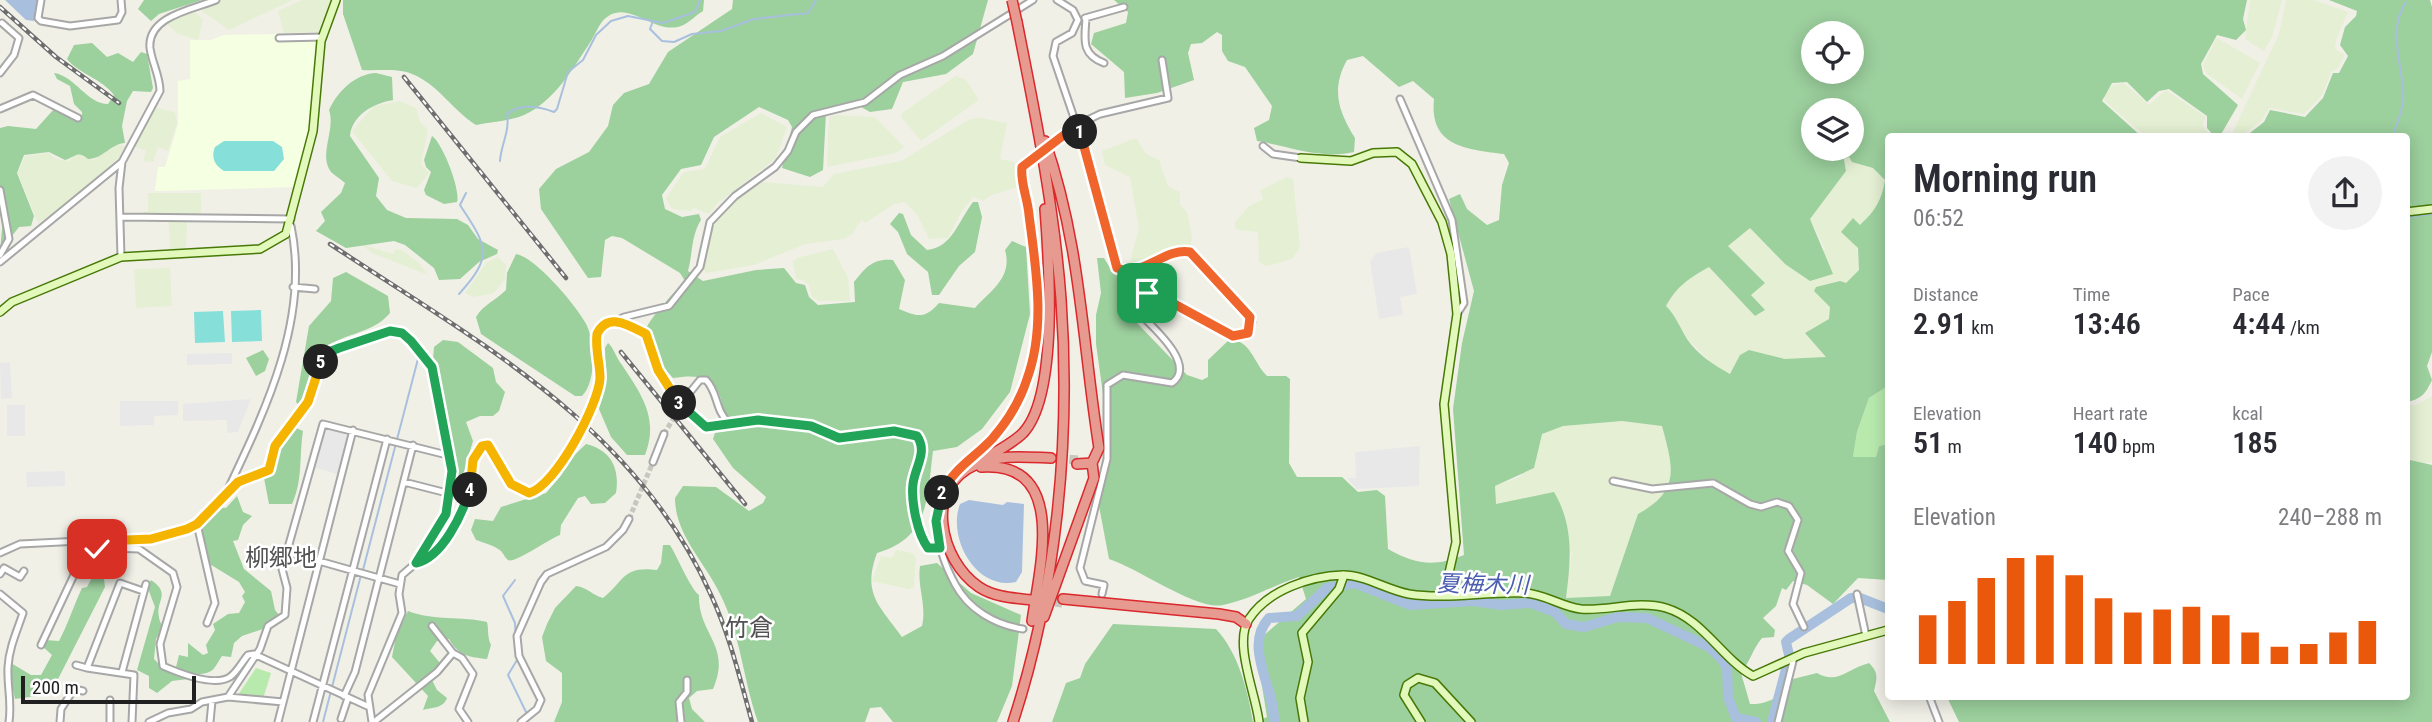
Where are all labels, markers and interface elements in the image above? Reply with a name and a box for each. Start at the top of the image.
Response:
map controls [1801,21,1864,161]
button: locate [1801,21,1864,84]
button: layers [1801,98,1864,161]
pin: 1 [1062,114,1098,150]
text: 1 [1075,120,1084,143]
button: share [2308,156,2382,230]
text: Morning run [1913,157,2097,201]
text: 06:52 [1913,205,1964,232]
pin [1117,263,1177,323]
icon: arrive [1128,274,1166,312]
text: Distance [1913,283,1978,306]
text: Time [2073,283,2110,306]
text: Pace [2232,283,2270,306]
text: 2.91 [1913,306,1967,341]
text: 13:46 [2073,306,2141,341]
text: 4:44 [2232,306,2286,341]
text: km [1967,316,1994,339]
text: /km [2286,316,2320,339]
pin: 5 [304,344,338,380]
text: 5 [316,350,325,373]
pin: 3 [662,386,696,420]
text: 3 [674,391,683,414]
text: Elevation [1913,402,1981,425]
text: Heart rate [2073,402,2148,425]
text: kcal [2232,402,2263,425]
text: 51 [1913,425,1943,460]
text: 140 [2073,425,2118,460]
text: 185 [2232,425,2278,460]
text: m [1943,435,1962,458]
text: bpm [2118,435,2155,458]
pin: 4 [452,472,488,508]
pin: 2 [925,476,960,510]
text: 4 [465,478,474,501]
text: 2 [937,481,946,504]
text: Elevation [1913,504,1996,531]
text: 240–288 m [2278,504,2382,531]
pin [67,519,127,579]
icon: check [78,530,116,568]
district label: 柳郷地 [245,544,317,572]
water label: 夏梅木川 [1437,570,1532,599]
district label: 竹倉 [725,614,773,642]
scale bar [21,673,196,705]
text: 200 m [32,676,79,699]

